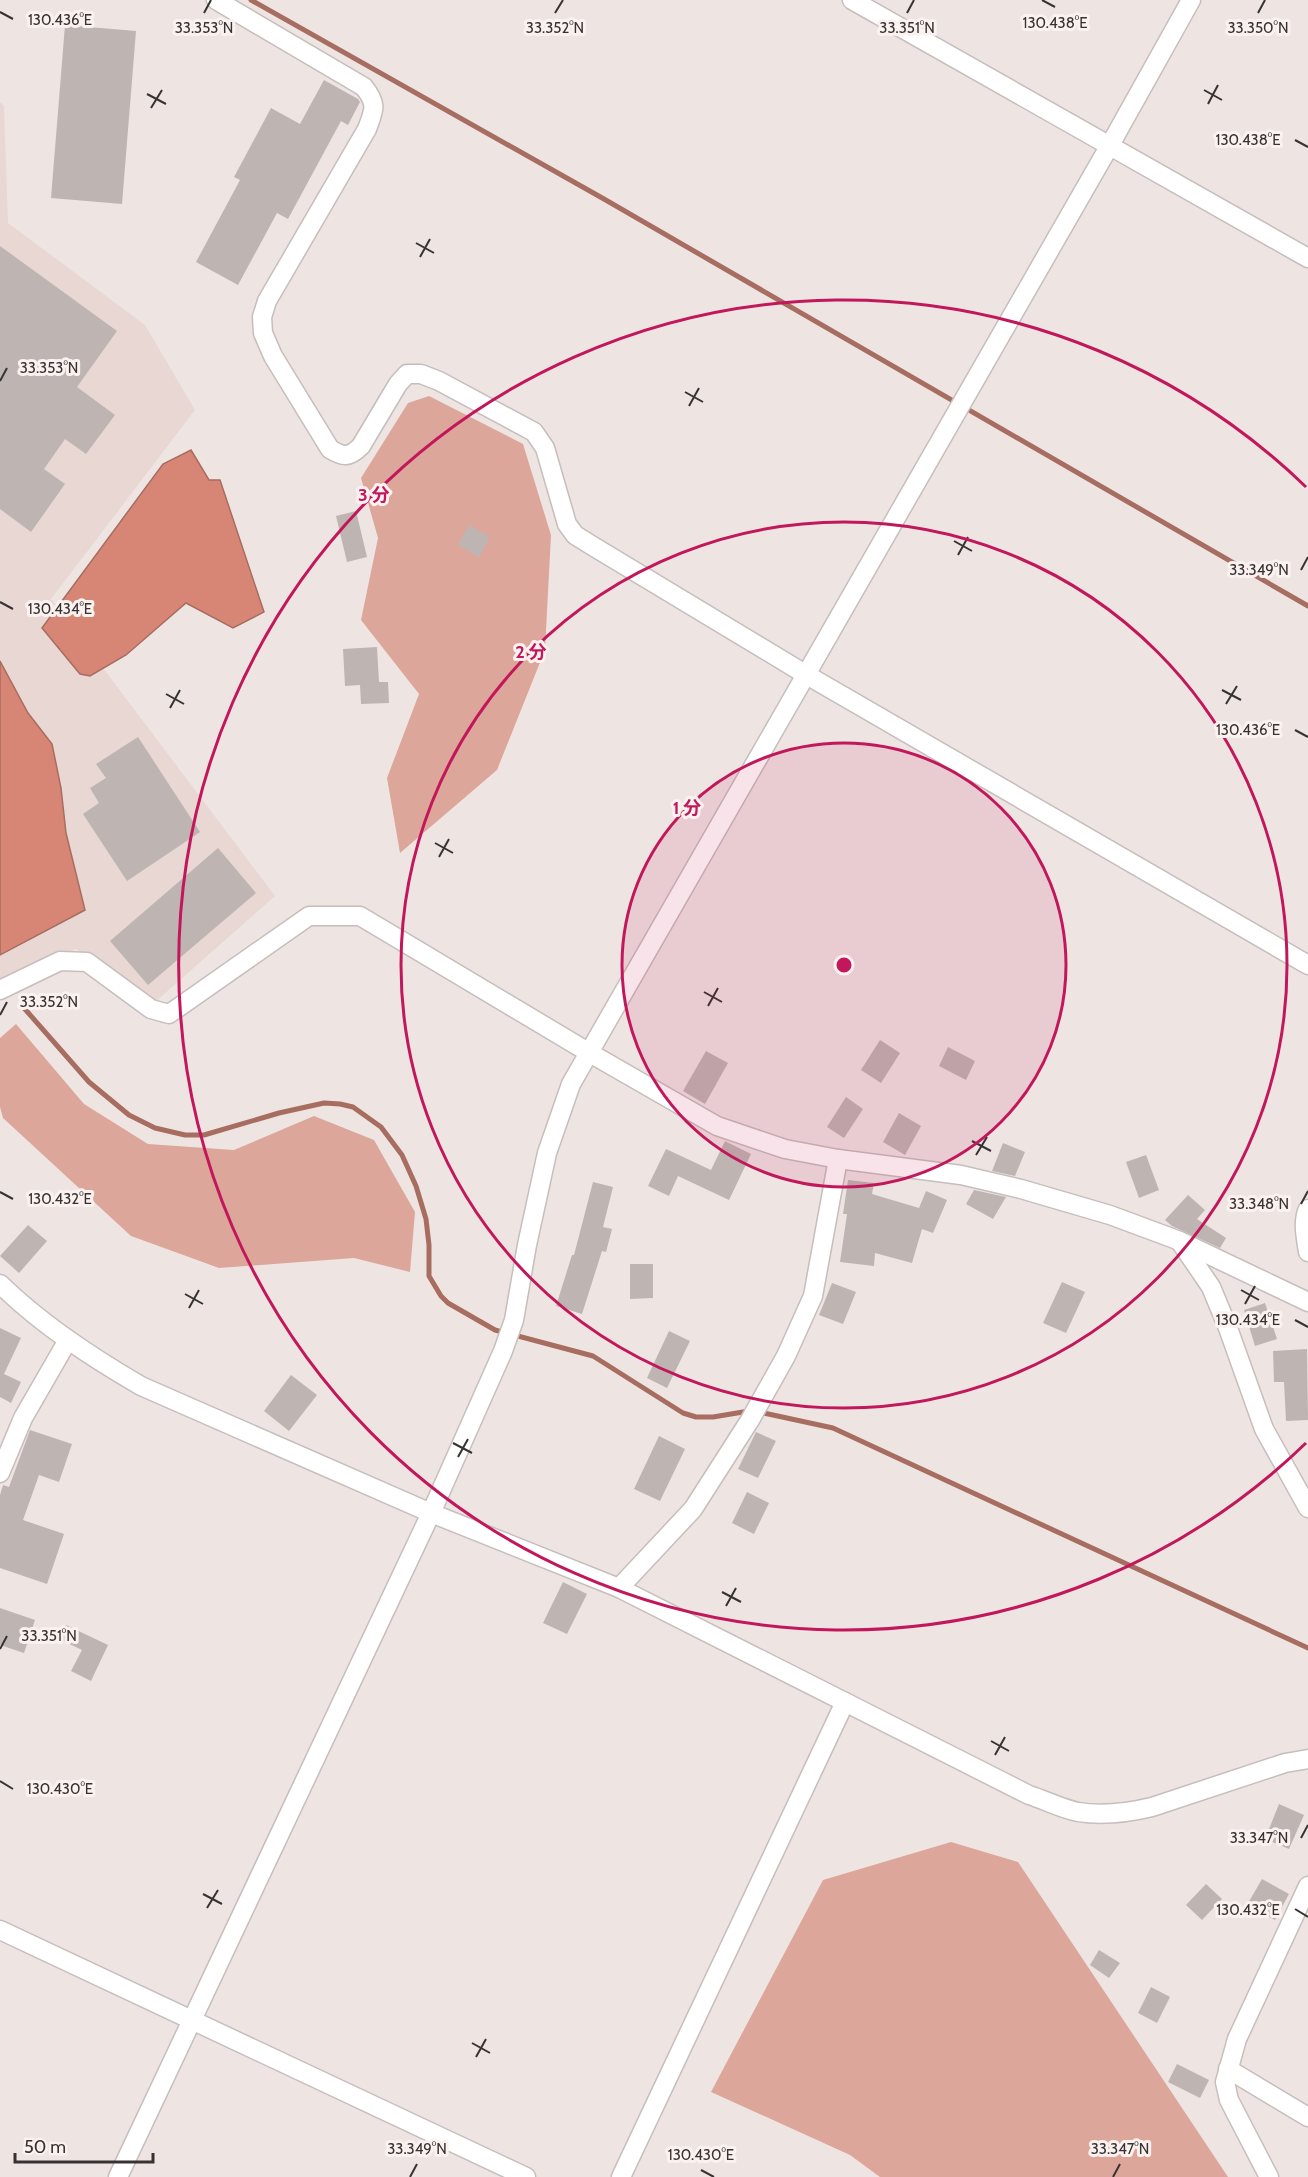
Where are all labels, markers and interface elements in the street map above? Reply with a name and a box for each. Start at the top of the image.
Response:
text: 130.436°E [28,11,92,29]
text: 130.438°E [1023,14,1087,32]
text: 33.353°N [175,19,233,37]
text: 33.352°N [526,19,584,37]
text: 33.351°N [879,19,935,37]
text: 33.350°N [1228,19,1288,37]
text: 130.438°E [1216,131,1280,149]
text: 33.353°N [20,359,78,377]
text: 3 分 [358,484,390,506]
text: 33.349°N [1229,561,1289,579]
text: 130.434°E [28,600,92,618]
text: 2 分 [515,641,547,663]
text: 130.436°E [1216,721,1280,739]
text: 1 分 [673,797,701,819]
centre of rings [834,955,854,975]
text: 33.352°N [20,993,78,1011]
text: 130.432°E [28,1190,92,1208]
text: 33.348°N [1229,1195,1289,1213]
text: 130.434°E [1216,1311,1280,1329]
text: 33.351°N [21,1627,77,1645]
text: 130.430°E [27,1780,93,1798]
text: 33.347°N [1230,1829,1288,1847]
text: 130.432°E [1216,1901,1280,1919]
scale bar [15,2126,153,2164]
text: 50 m [24,2136,66,2158]
text: 33.349°N [387,2140,447,2158]
text: 33.347°N [1091,2140,1149,2158]
text: 130.430°E [668,2146,734,2164]

